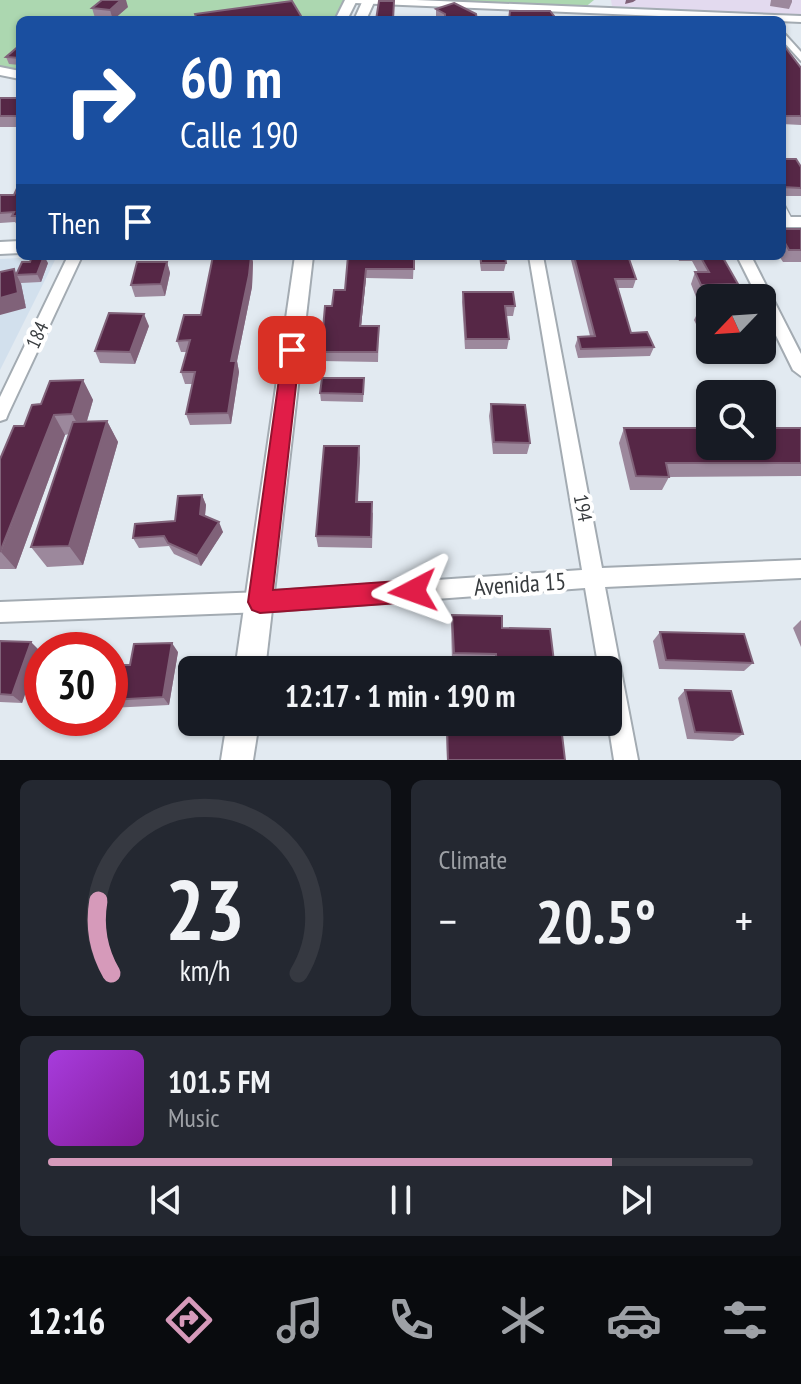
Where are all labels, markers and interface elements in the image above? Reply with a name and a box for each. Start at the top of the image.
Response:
text: 60 m [180,41,282,113]
icon: right [48,48,152,152]
text: Calle 190 [180,111,298,158]
icon: arrive [116,200,160,244]
text: Then [48,203,100,242]
north arrow [696,284,776,364]
map controls [696,284,776,460]
pin [258,316,326,384]
street label: 184 [20,317,54,353]
icon: arrive [270,328,314,372]
button: search [696,380,776,460]
street label: 194 [568,492,598,524]
position arrow [371,549,455,633]
street label: Avenida 15 [473,565,567,603]
speed limit sign: 30 [24,632,128,736]
text: 12:17 · 1 min · 190 m [285,676,515,715]
text: Climate [439,843,507,876]
text: 23 [165,855,245,963]
text: 20.5° [535,882,656,960]
text: − [439,892,457,949]
text: + [735,892,753,949]
text: km/h [180,952,231,989]
text: 101.5 FM [168,1062,270,1101]
text: Music [168,1101,220,1134]
icon: previous [144,1178,188,1222]
icon: pause [379,1178,423,1222]
icon: next [614,1178,658,1222]
icon: directions [161,1292,217,1348]
icon: music [272,1292,328,1348]
icon: phone [383,1292,439,1348]
icon: climate [495,1292,551,1348]
icon: car [606,1292,662,1348]
icon: filters [717,1292,773,1348]
text: 12:16 [28,1297,106,1344]

